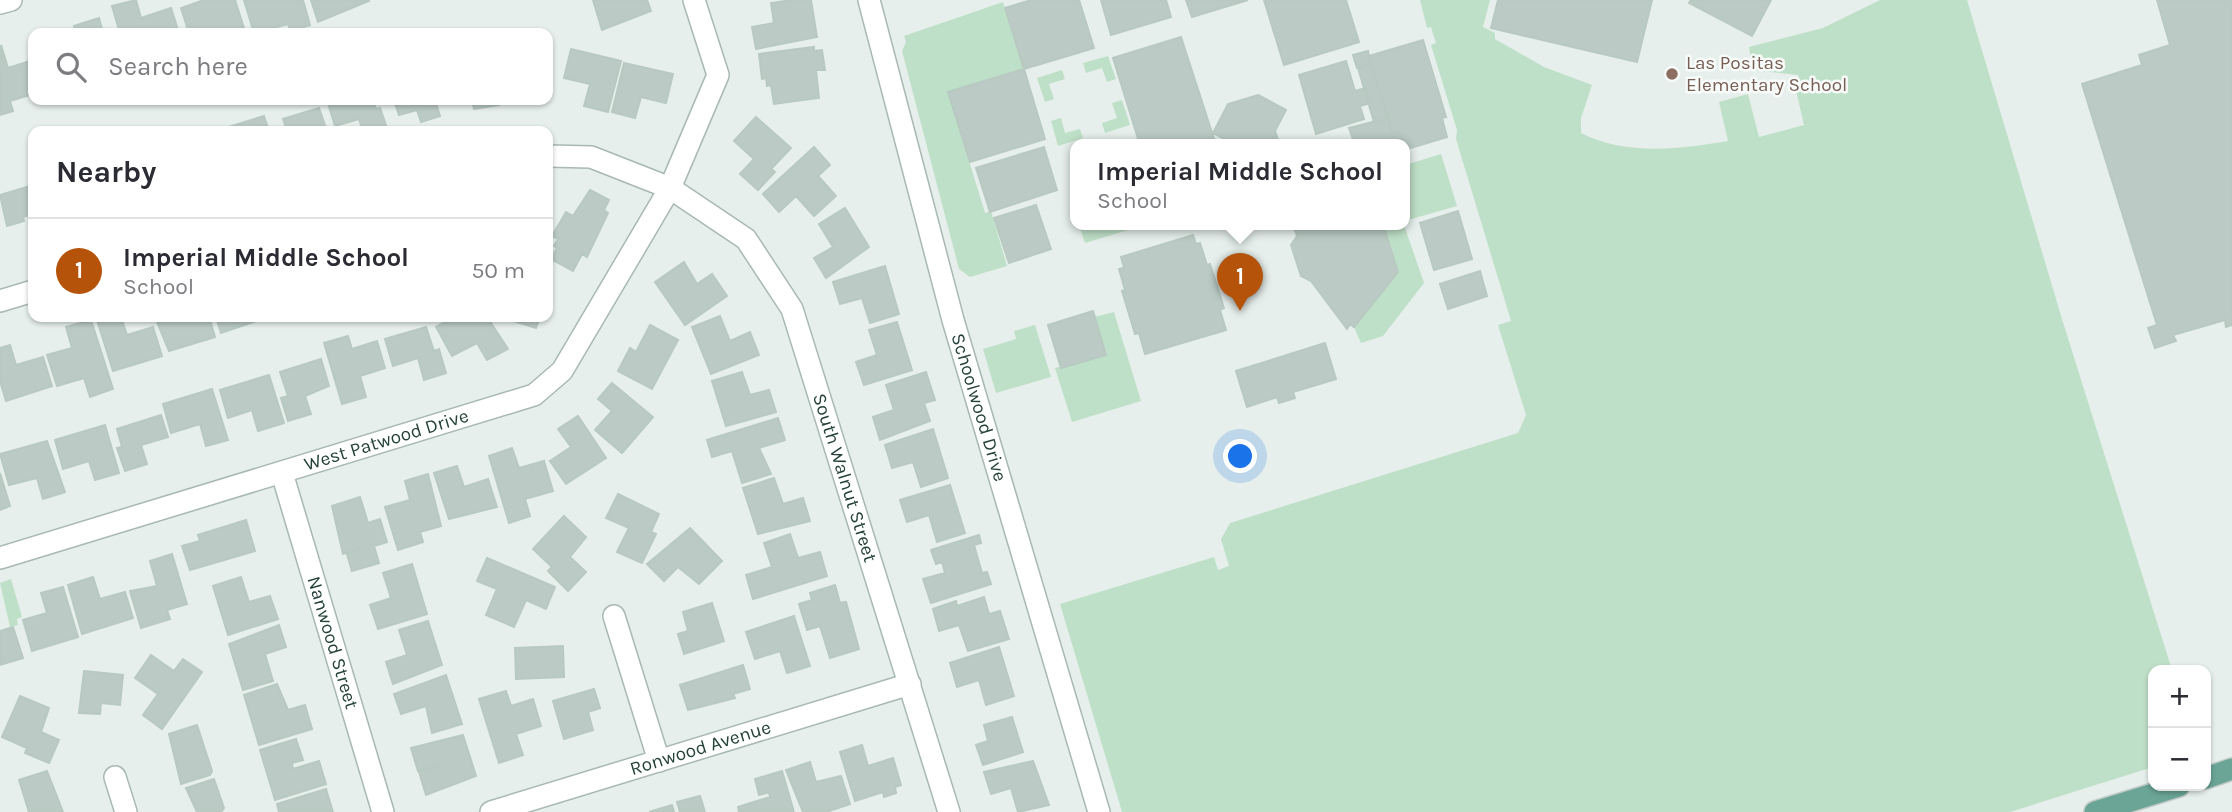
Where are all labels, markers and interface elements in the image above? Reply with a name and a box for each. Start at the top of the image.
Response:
search box [28,28,553,105]
icon: search [52,48,90,86]
text: Search here [108,51,248,82]
place label: Las Positas Elementary School [1686,52,1847,96]
marker: Las Positas Elementary School [1664,66,1680,82]
popup [1070,139,1410,230]
text: Nearby [56,154,156,190]
text: Imperial Middle School [1097,156,1383,187]
text: School [1097,187,1168,214]
text: Imperial Middle School [123,242,409,273]
pin: 1 [1217,253,1263,311]
text: 1 [75,257,83,284]
text: 50 m [471,257,525,284]
text: School [123,273,194,300]
street label: Schoolwood Drive [947,331,1011,484]
street label: South Walnut Street [808,391,881,565]
street label: West Patwood Drive [302,405,471,475]
your location [1223,439,1257,473]
street label: Nanwood Street [302,574,363,712]
map controls [2148,665,2211,791]
button: + [2148,665,2211,728]
street label: Ronwood Avenue [627,716,774,780]
button: − [2148,728,2211,791]

